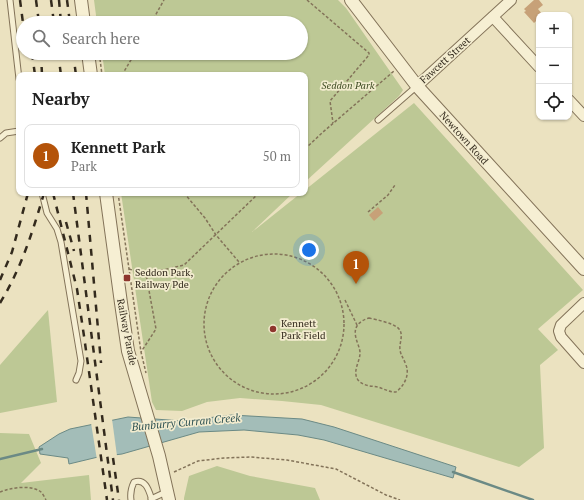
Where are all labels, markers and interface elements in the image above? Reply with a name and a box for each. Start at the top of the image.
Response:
map controls [536,12,572,120]
button: + [536,12,572,48]
search box [16,16,308,60]
icon: search [30,27,52,49]
text: Search here [62,28,140,48]
street label: Fawcett Street [417,34,473,86]
button: − [536,48,572,84]
park label: Seddon Park [321,79,375,92]
button: locate [536,84,572,120]
text: Nearby [32,87,90,110]
street label: Newtown Road [437,109,491,167]
text: Kennett Park [71,137,165,157]
text: 1 [42,147,50,165]
text: 50 m [263,147,291,165]
text: Park [71,157,97,175]
your location [299,240,319,260]
pin: 1 [343,251,369,284]
place label: Seddon Park, Railway Pde [135,266,193,291]
marker: Seddon Park, Railway Pde [122,273,132,283]
street label: Railway Parade [114,298,140,366]
place label: Kennett Park Field [281,317,326,342]
marker: Kennett Park Field [268,324,278,334]
water label: Bunburry Curran Creek [130,410,242,434]

